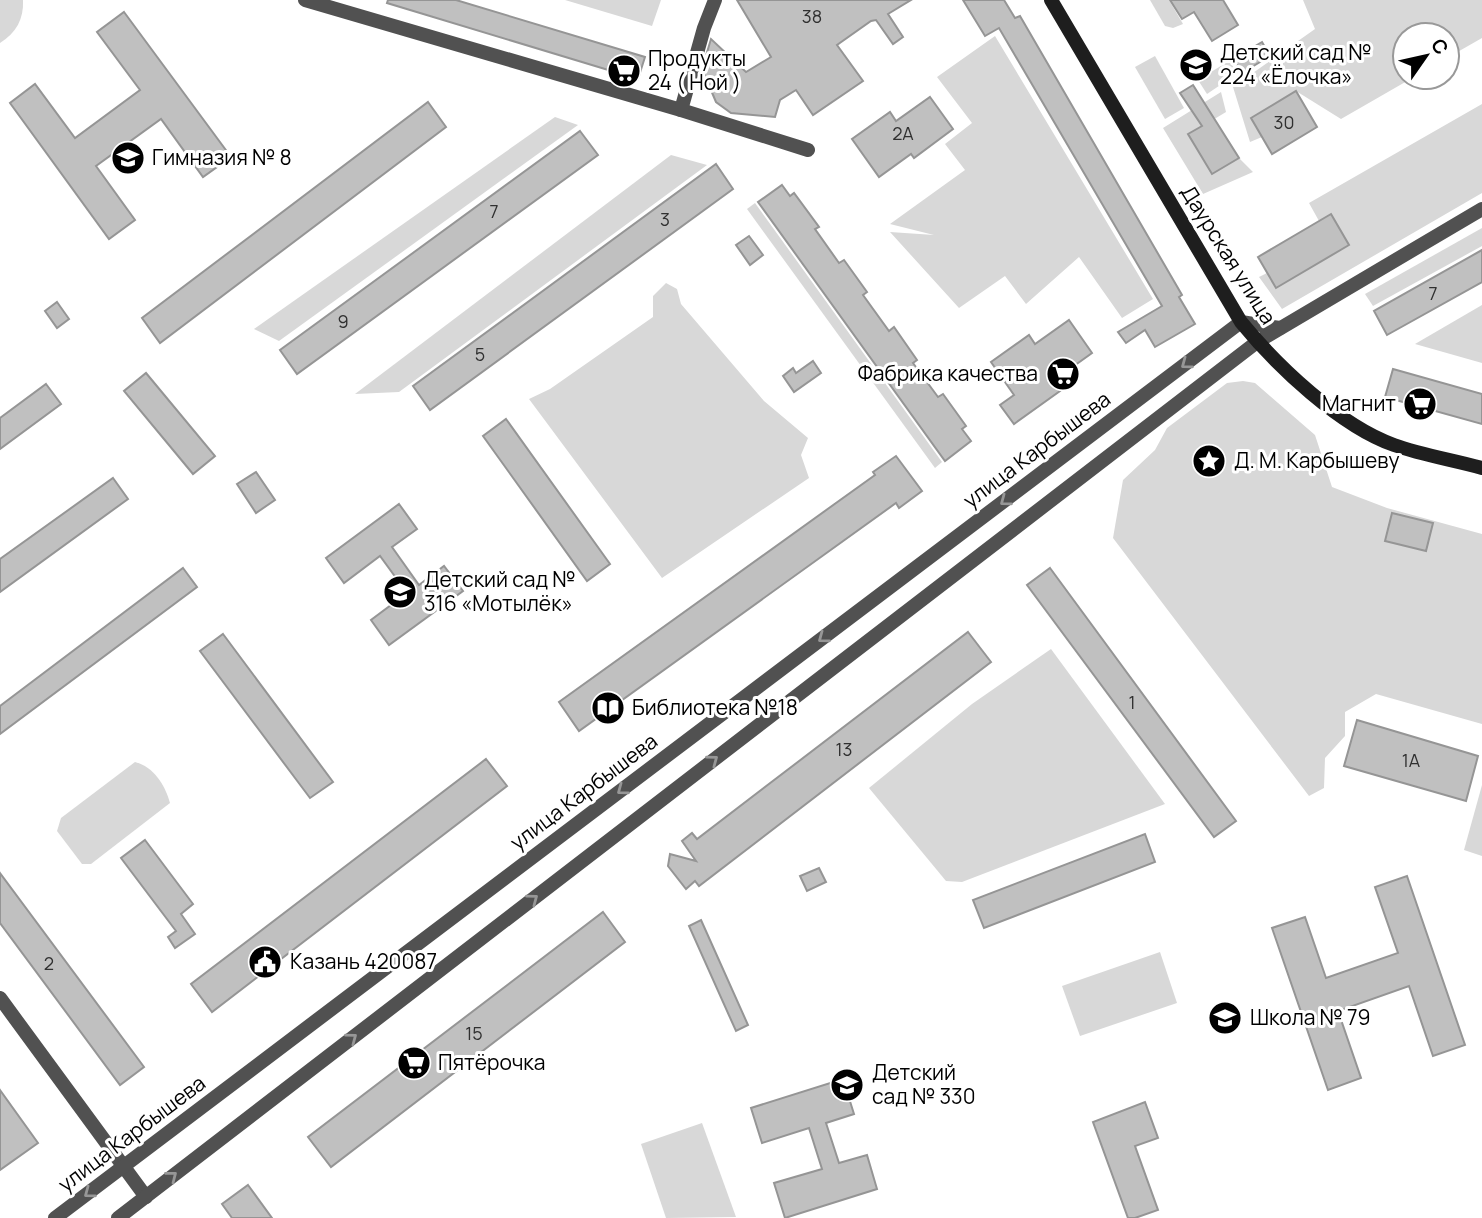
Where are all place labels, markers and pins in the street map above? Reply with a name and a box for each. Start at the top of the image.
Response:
place label: Детский сад № 224 «Ёлочка» [1220,38,1371,90]
place label: Продукты 24 ( Ной ) [648,44,746,96]
school or university icon: Детский сад № 224 «Ёлочка» [1177,46,1215,84]
supermarket icon: Продукты 24 ( Ной ) [605,52,643,90]
school or university icon: Гимназия № 8 [109,139,147,177]
place label: Гимназия № 8 [152,143,292,171]
supermarket icon: Фабрика качества [1044,355,1082,393]
place label: Фабрика качества [858,359,1038,387]
supermarket icon: Магнит [1401,385,1439,423]
place label: Магнит [1322,389,1396,417]
place icon: Д. М. Карбышеву [1190,442,1228,480]
place label: Д. М. Карбышеву [1234,446,1400,474]
place label: Детский сад № 316 «Мотылёк» [424,565,575,617]
school or university icon: Детский сад № 316 «Мотылёк» [381,573,419,611]
library icon: Библиотека №18 [589,689,627,727]
place label: Библиотека №18 [632,693,798,721]
public building icon: Казань 420087 [246,943,284,981]
place label: Казань 420087 [290,947,437,975]
school or university icon: Школа № 79 [1206,999,1244,1037]
place label: Школа № 79 [1250,1003,1371,1031]
supermarket icon: Пятёрочка [395,1044,433,1082]
place label: Пятёрочка [438,1048,545,1076]
place label: Детский сад № 330 [872,1058,975,1110]
school or university icon: Детский сад № 330 [828,1066,866,1104]

